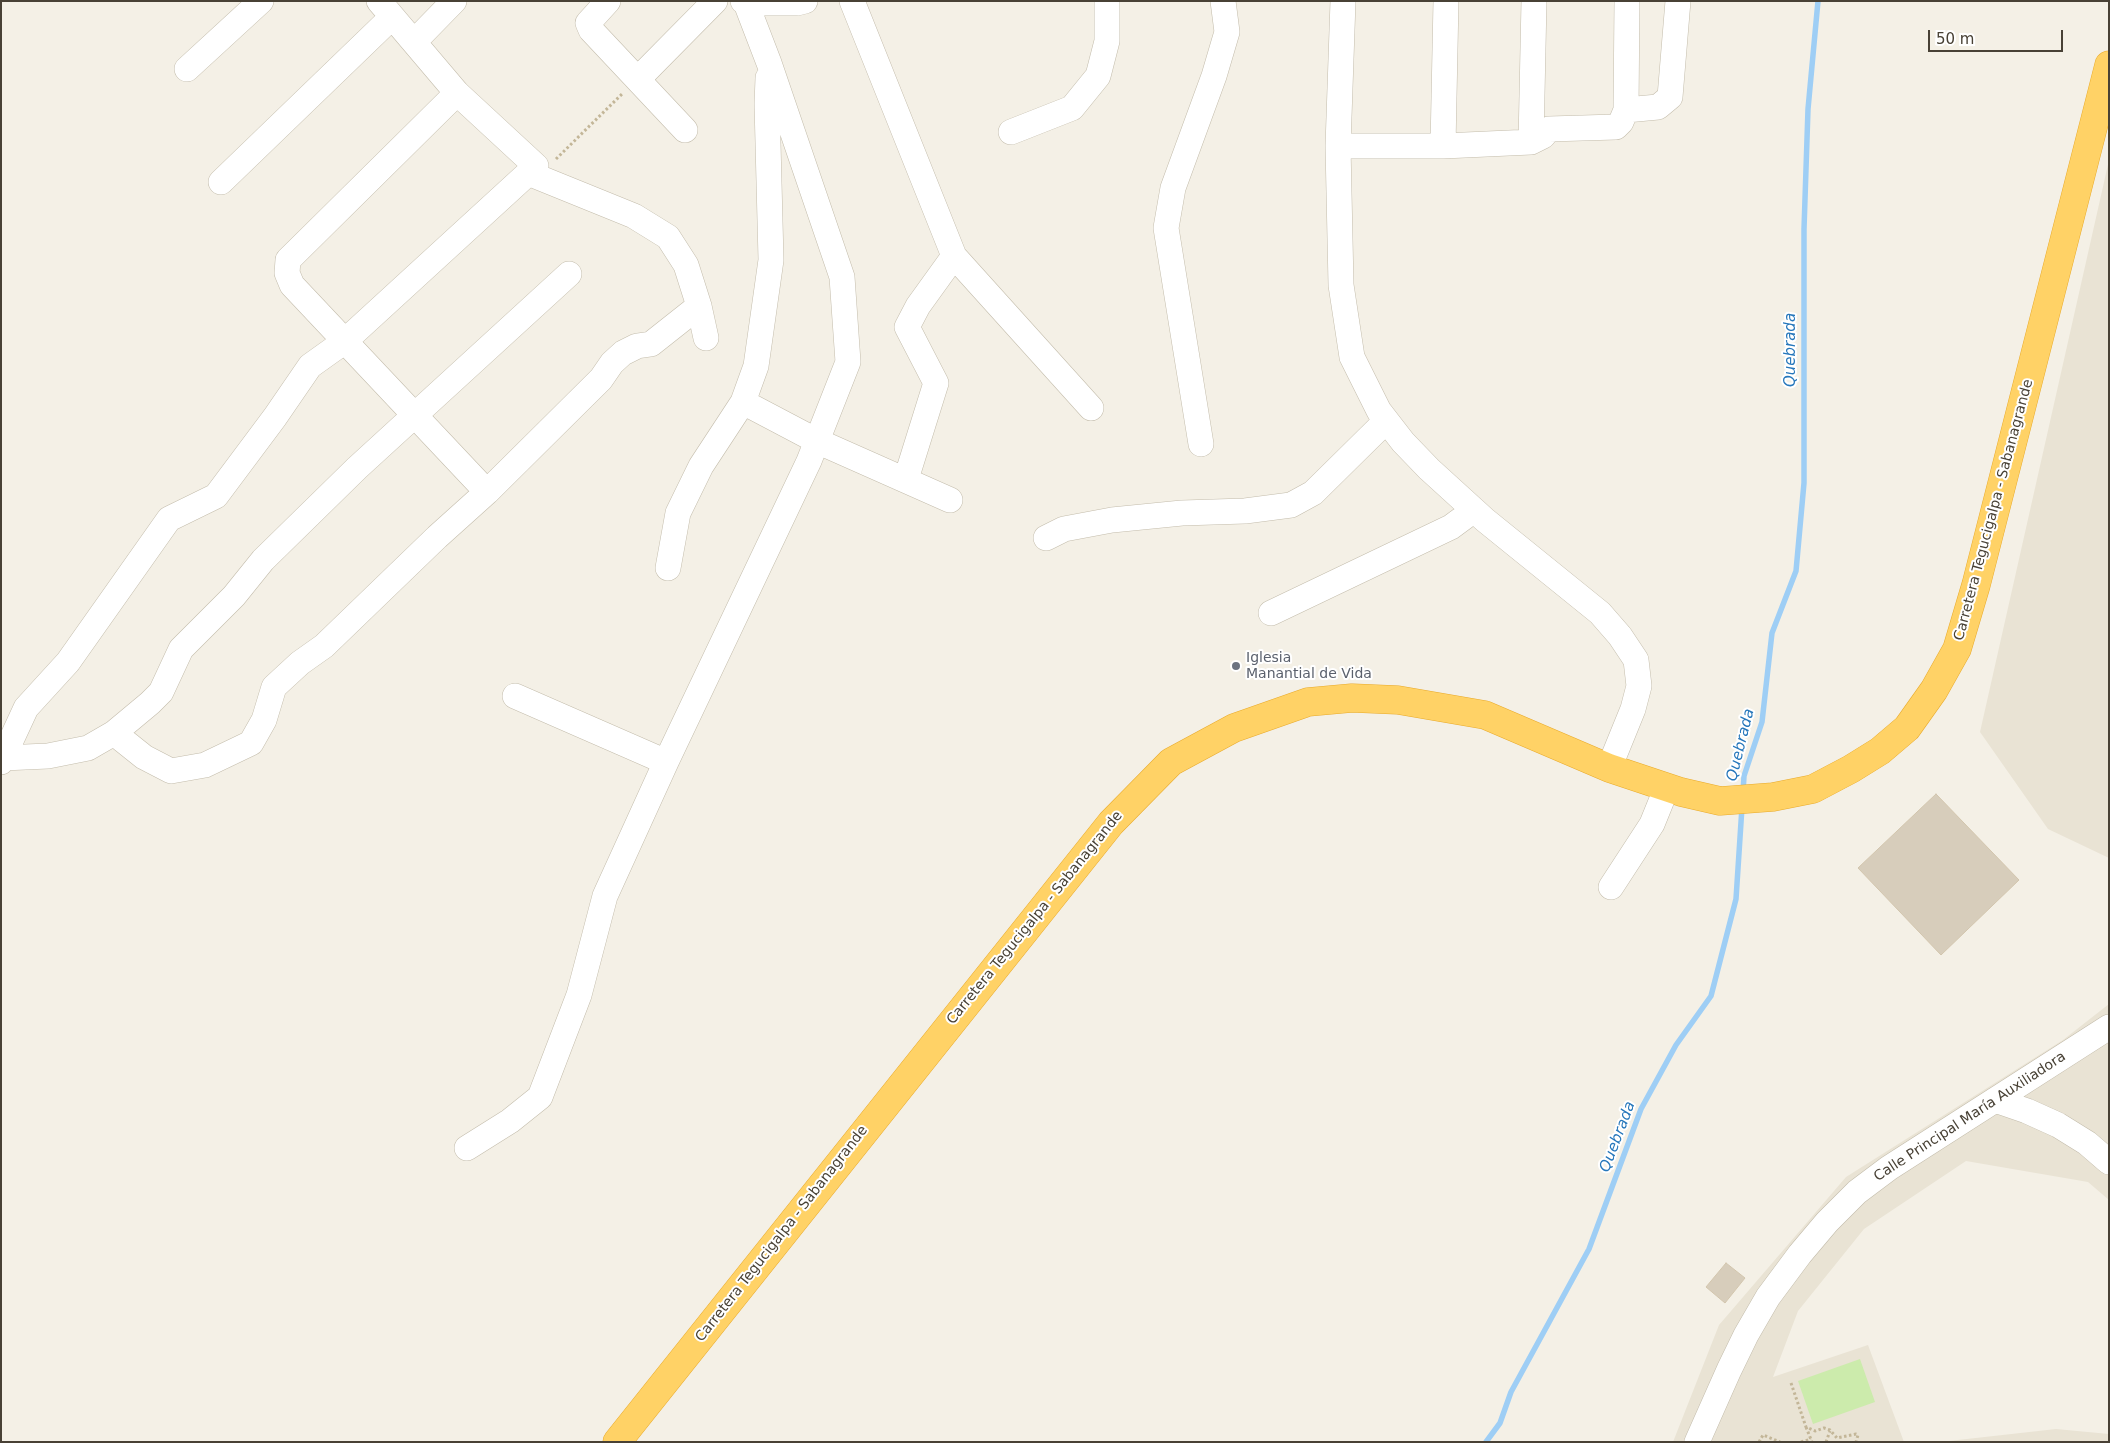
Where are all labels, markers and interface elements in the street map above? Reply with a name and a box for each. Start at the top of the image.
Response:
scale bar [1930,20,2065,52]
text: 50 m [1936,30,1974,48]
water label: Quebrada [1782,313,1800,387]
street label: Carretera Tegucigalpa - Sabanagrande [1951,378,2037,642]
place label: Iglesia Manantial de Vida [1246,650,1372,682]
marker: Iglesia Manantial de Vida [1230,660,1242,672]
water label: Quebrada [1723,707,1759,783]
street label: Carretera Tegucigalpa - Sabanagrande [944,808,1126,1028]
street label: Calle Principal María Auxiliadora [1871,1049,2069,1185]
water label: Quebrada [1596,1099,1640,1175]
street label: Carretera Tegucigalpa - Sabanagrande [692,1123,872,1345]

